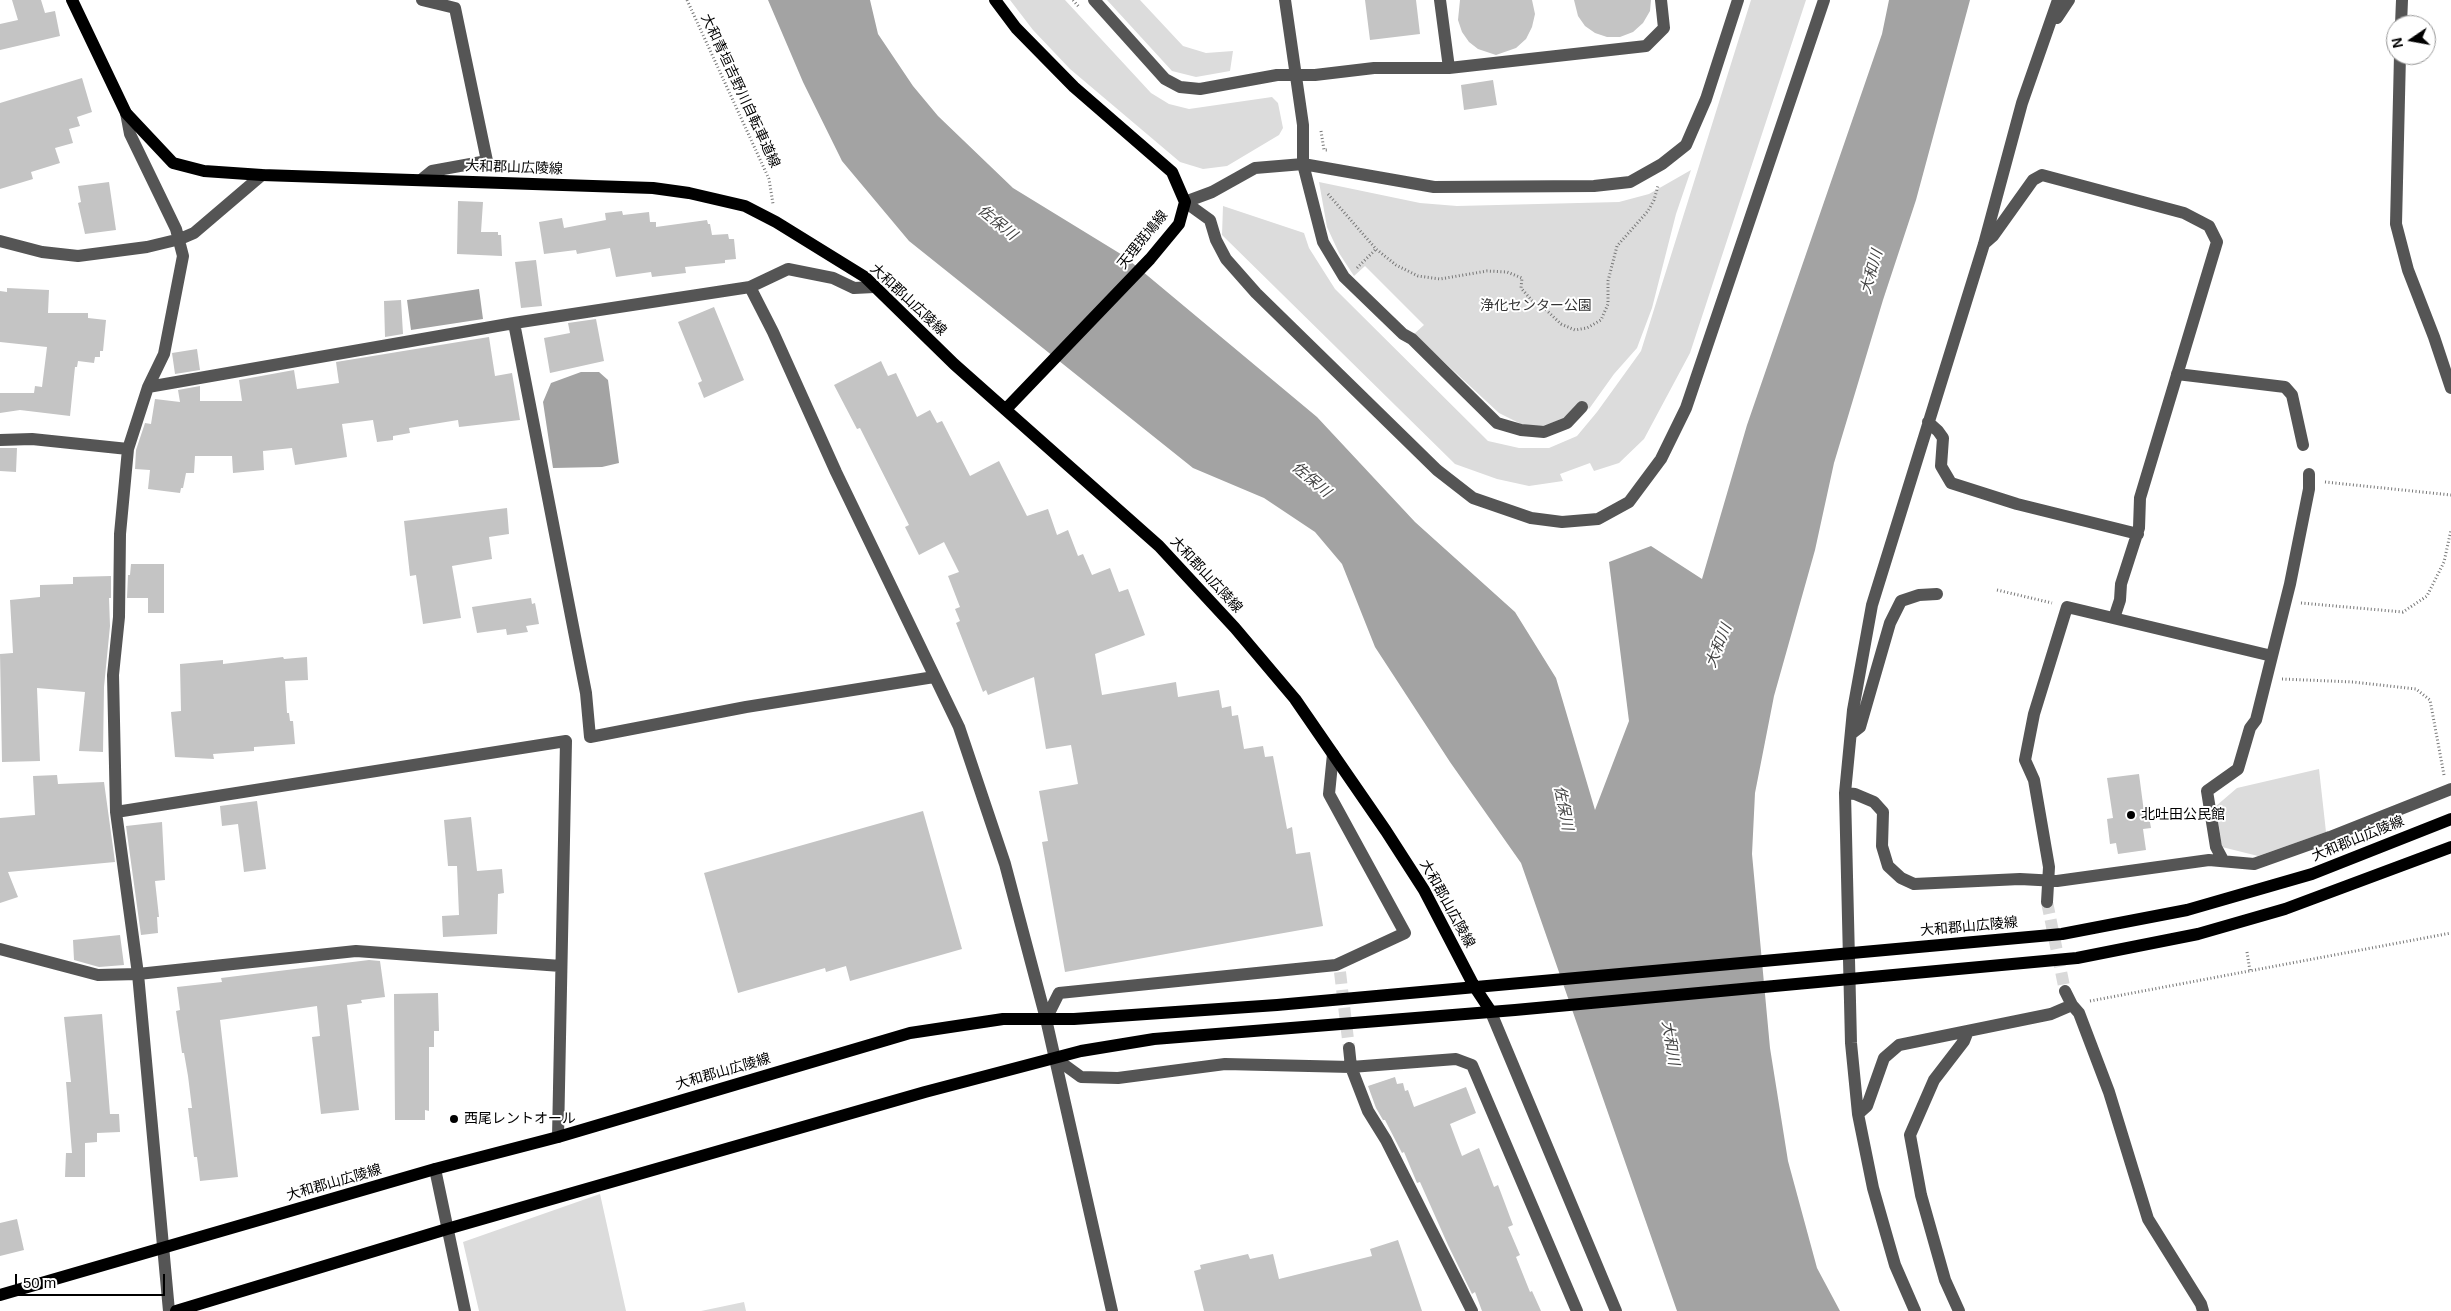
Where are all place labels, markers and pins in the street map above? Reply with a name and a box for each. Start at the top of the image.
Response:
place label: 北吐田公民館 [2141,807,2225,823]
marker: 北吐田公民館 [2125,809,2137,821]
place label: 西尾レントオール [464,1111,576,1127]
marker: 西尾レントオール [448,1113,460,1125]

